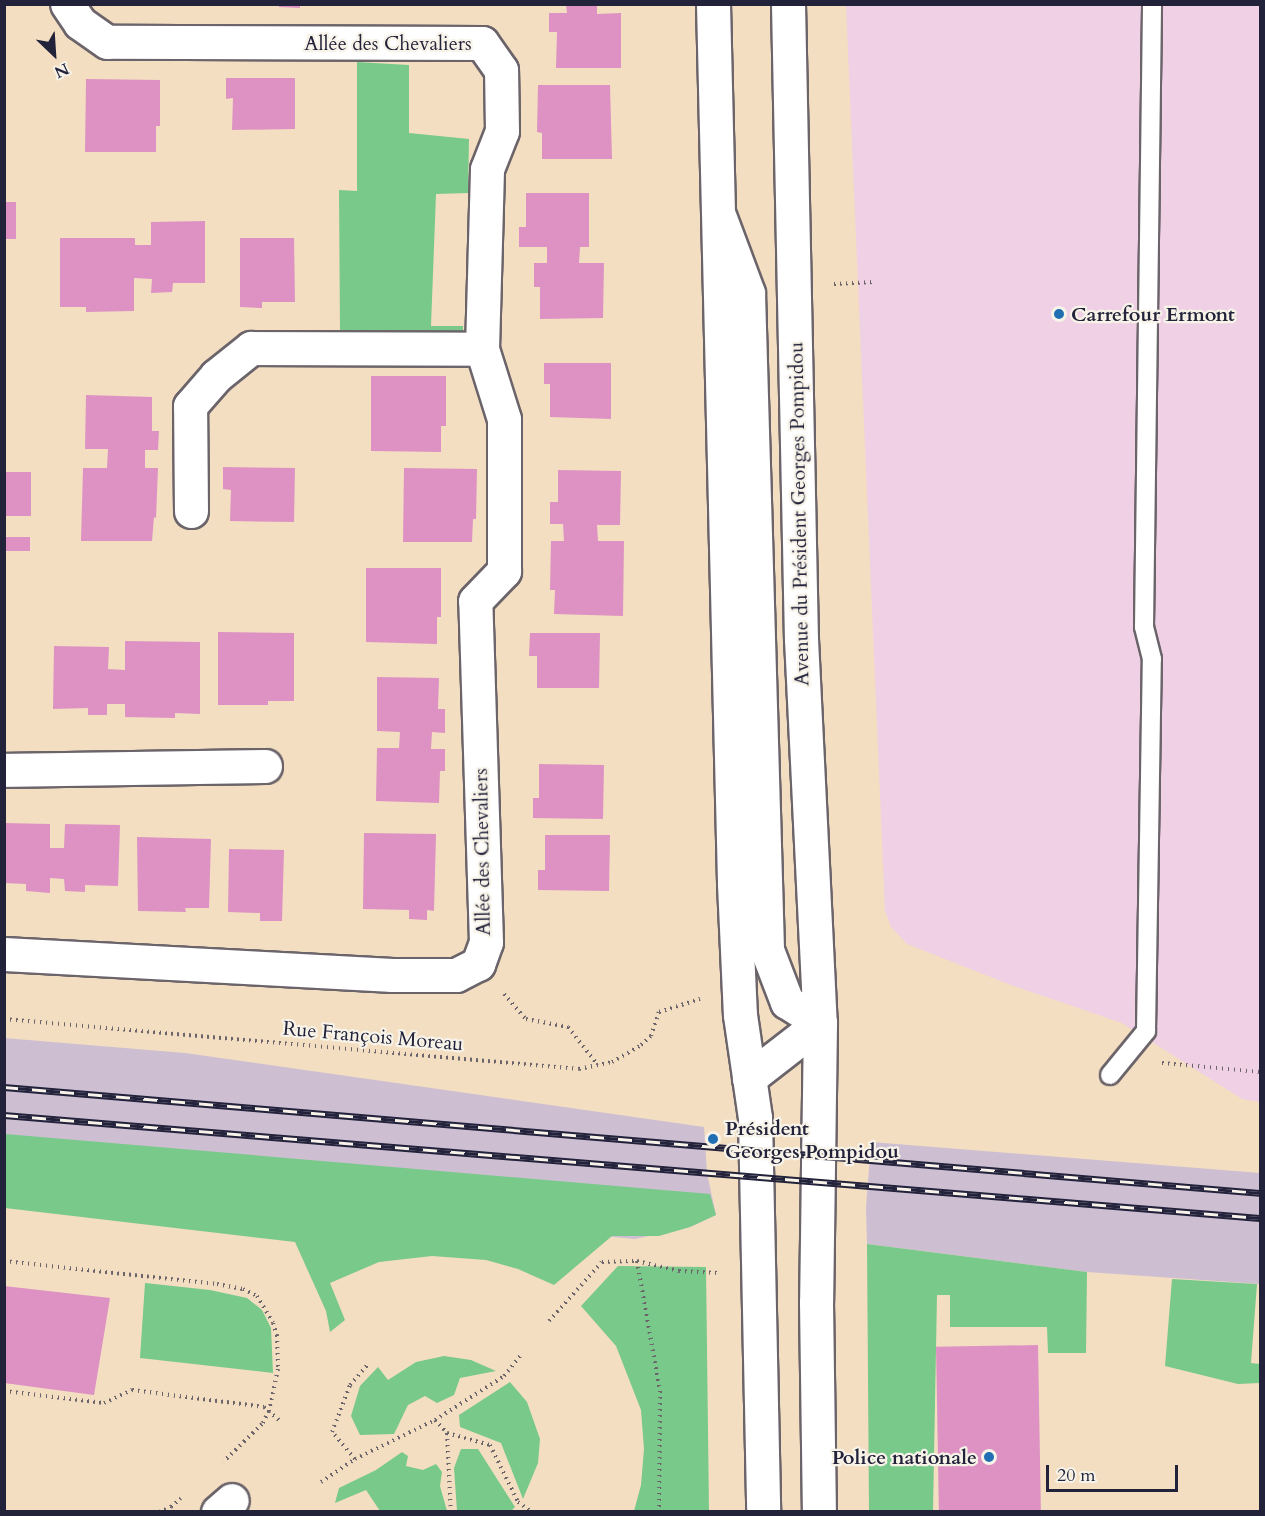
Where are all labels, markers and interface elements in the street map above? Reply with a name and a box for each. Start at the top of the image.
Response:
north arrow [24,24,84,84]
street label: Allée des Chevaliers [304,31,472,55]
text: N [51,57,73,83]
place label: Carrefour Ermont [1071,302,1235,326]
marker: Carrefour Ermont [1052,307,1066,321]
street label: Avenue du Président Georges Pompidou [784,342,814,686]
street label: Allée des Chevaliers [469,768,495,936]
street label: Rue François Moreau [282,1016,464,1056]
place label: Président Georges Pompidou [725,1116,899,1163]
marker: Président Georges Pompidou [706,1132,720,1146]
place label: Police nationale [832,1445,977,1469]
marker: Police nationale [982,1450,996,1464]
scale bar [1049,1453,1181,1491]
text: 20 m [1057,1463,1096,1488]

